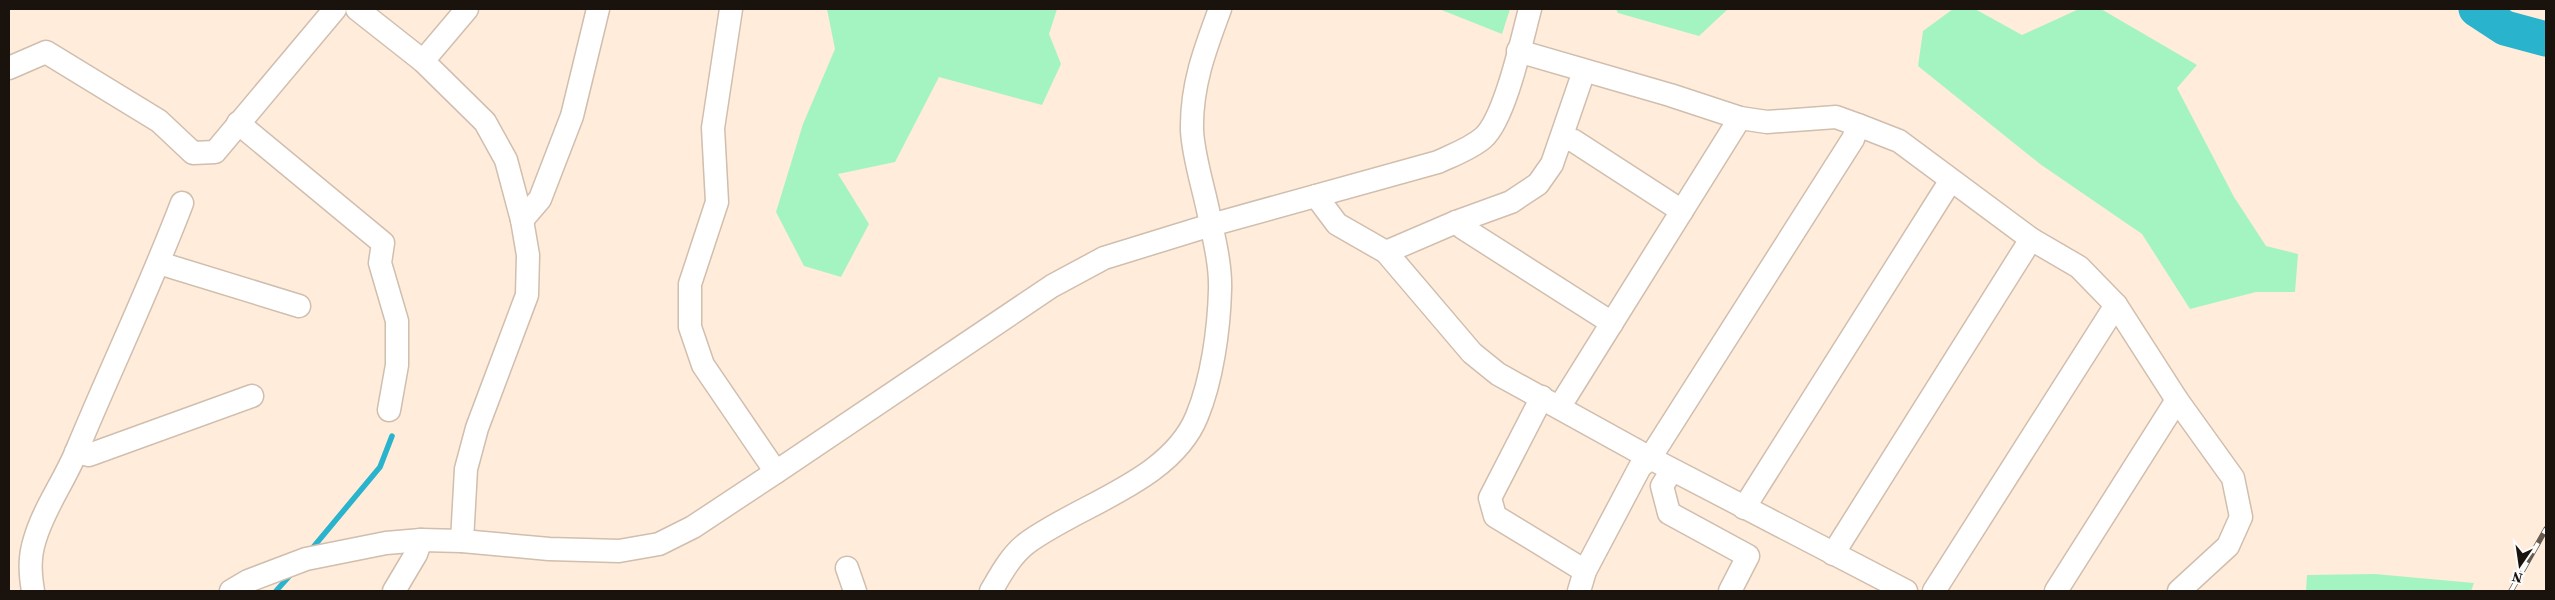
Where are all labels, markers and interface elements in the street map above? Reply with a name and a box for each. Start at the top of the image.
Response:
north arrow [2495,540,2545,590]
text: N [2510,567,2524,589]

